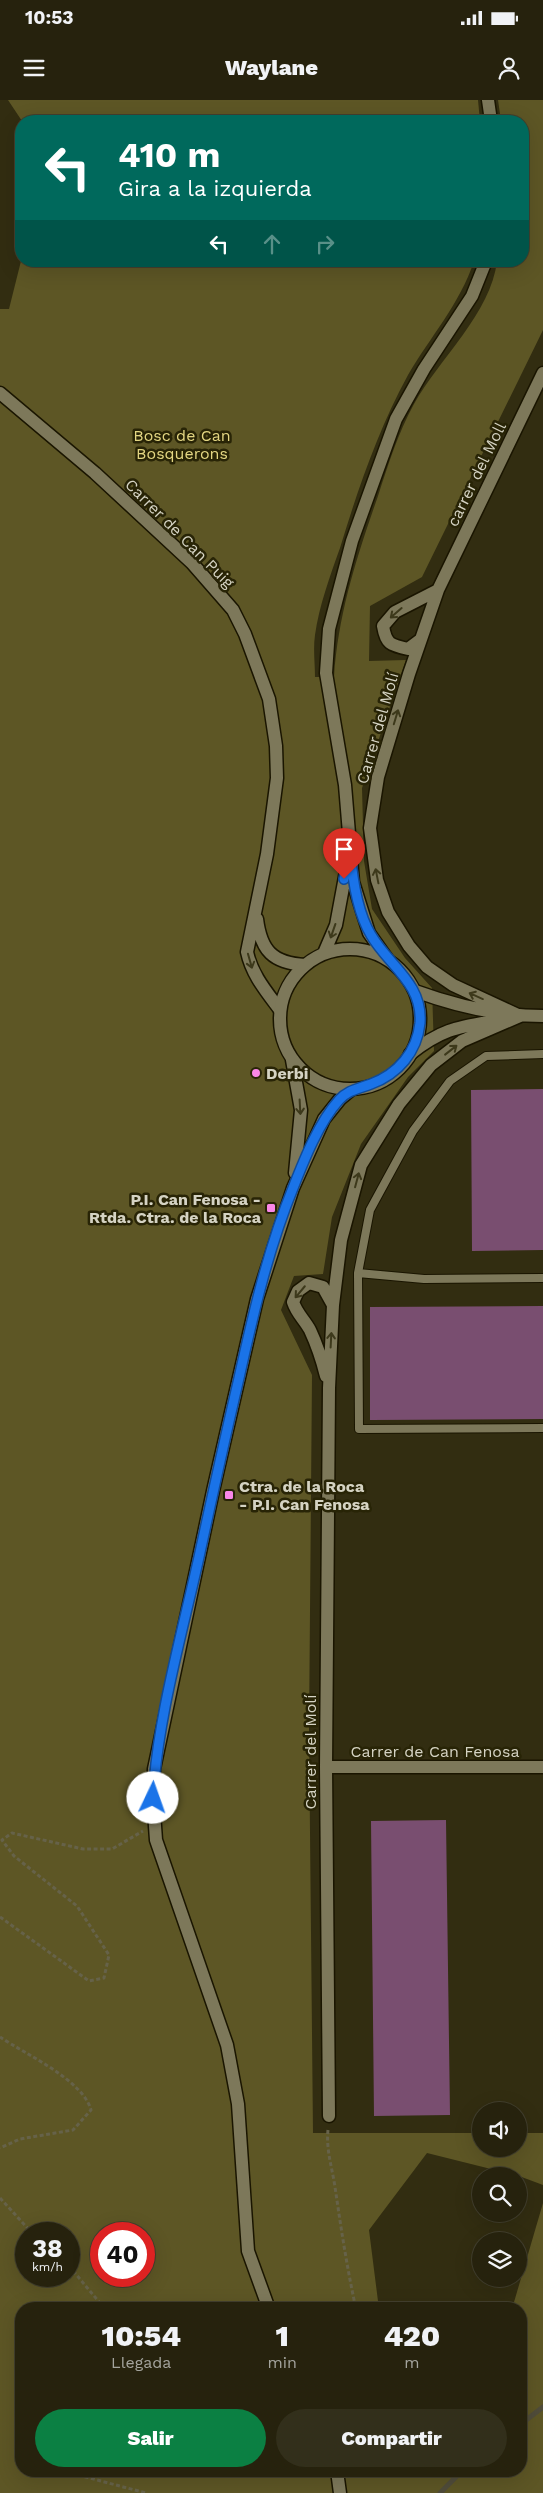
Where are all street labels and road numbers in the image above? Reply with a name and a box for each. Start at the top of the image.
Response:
street label: carrer del Moll [443,419,510,529]
street label: Carrer de Can Puig [121,475,238,592]
street label: Carrer del Molí [352,670,402,786]
street label: Carrer del Molí [301,1694,320,1810]
street label: Carrer de Can Fenosa [351,1742,519,1761]

